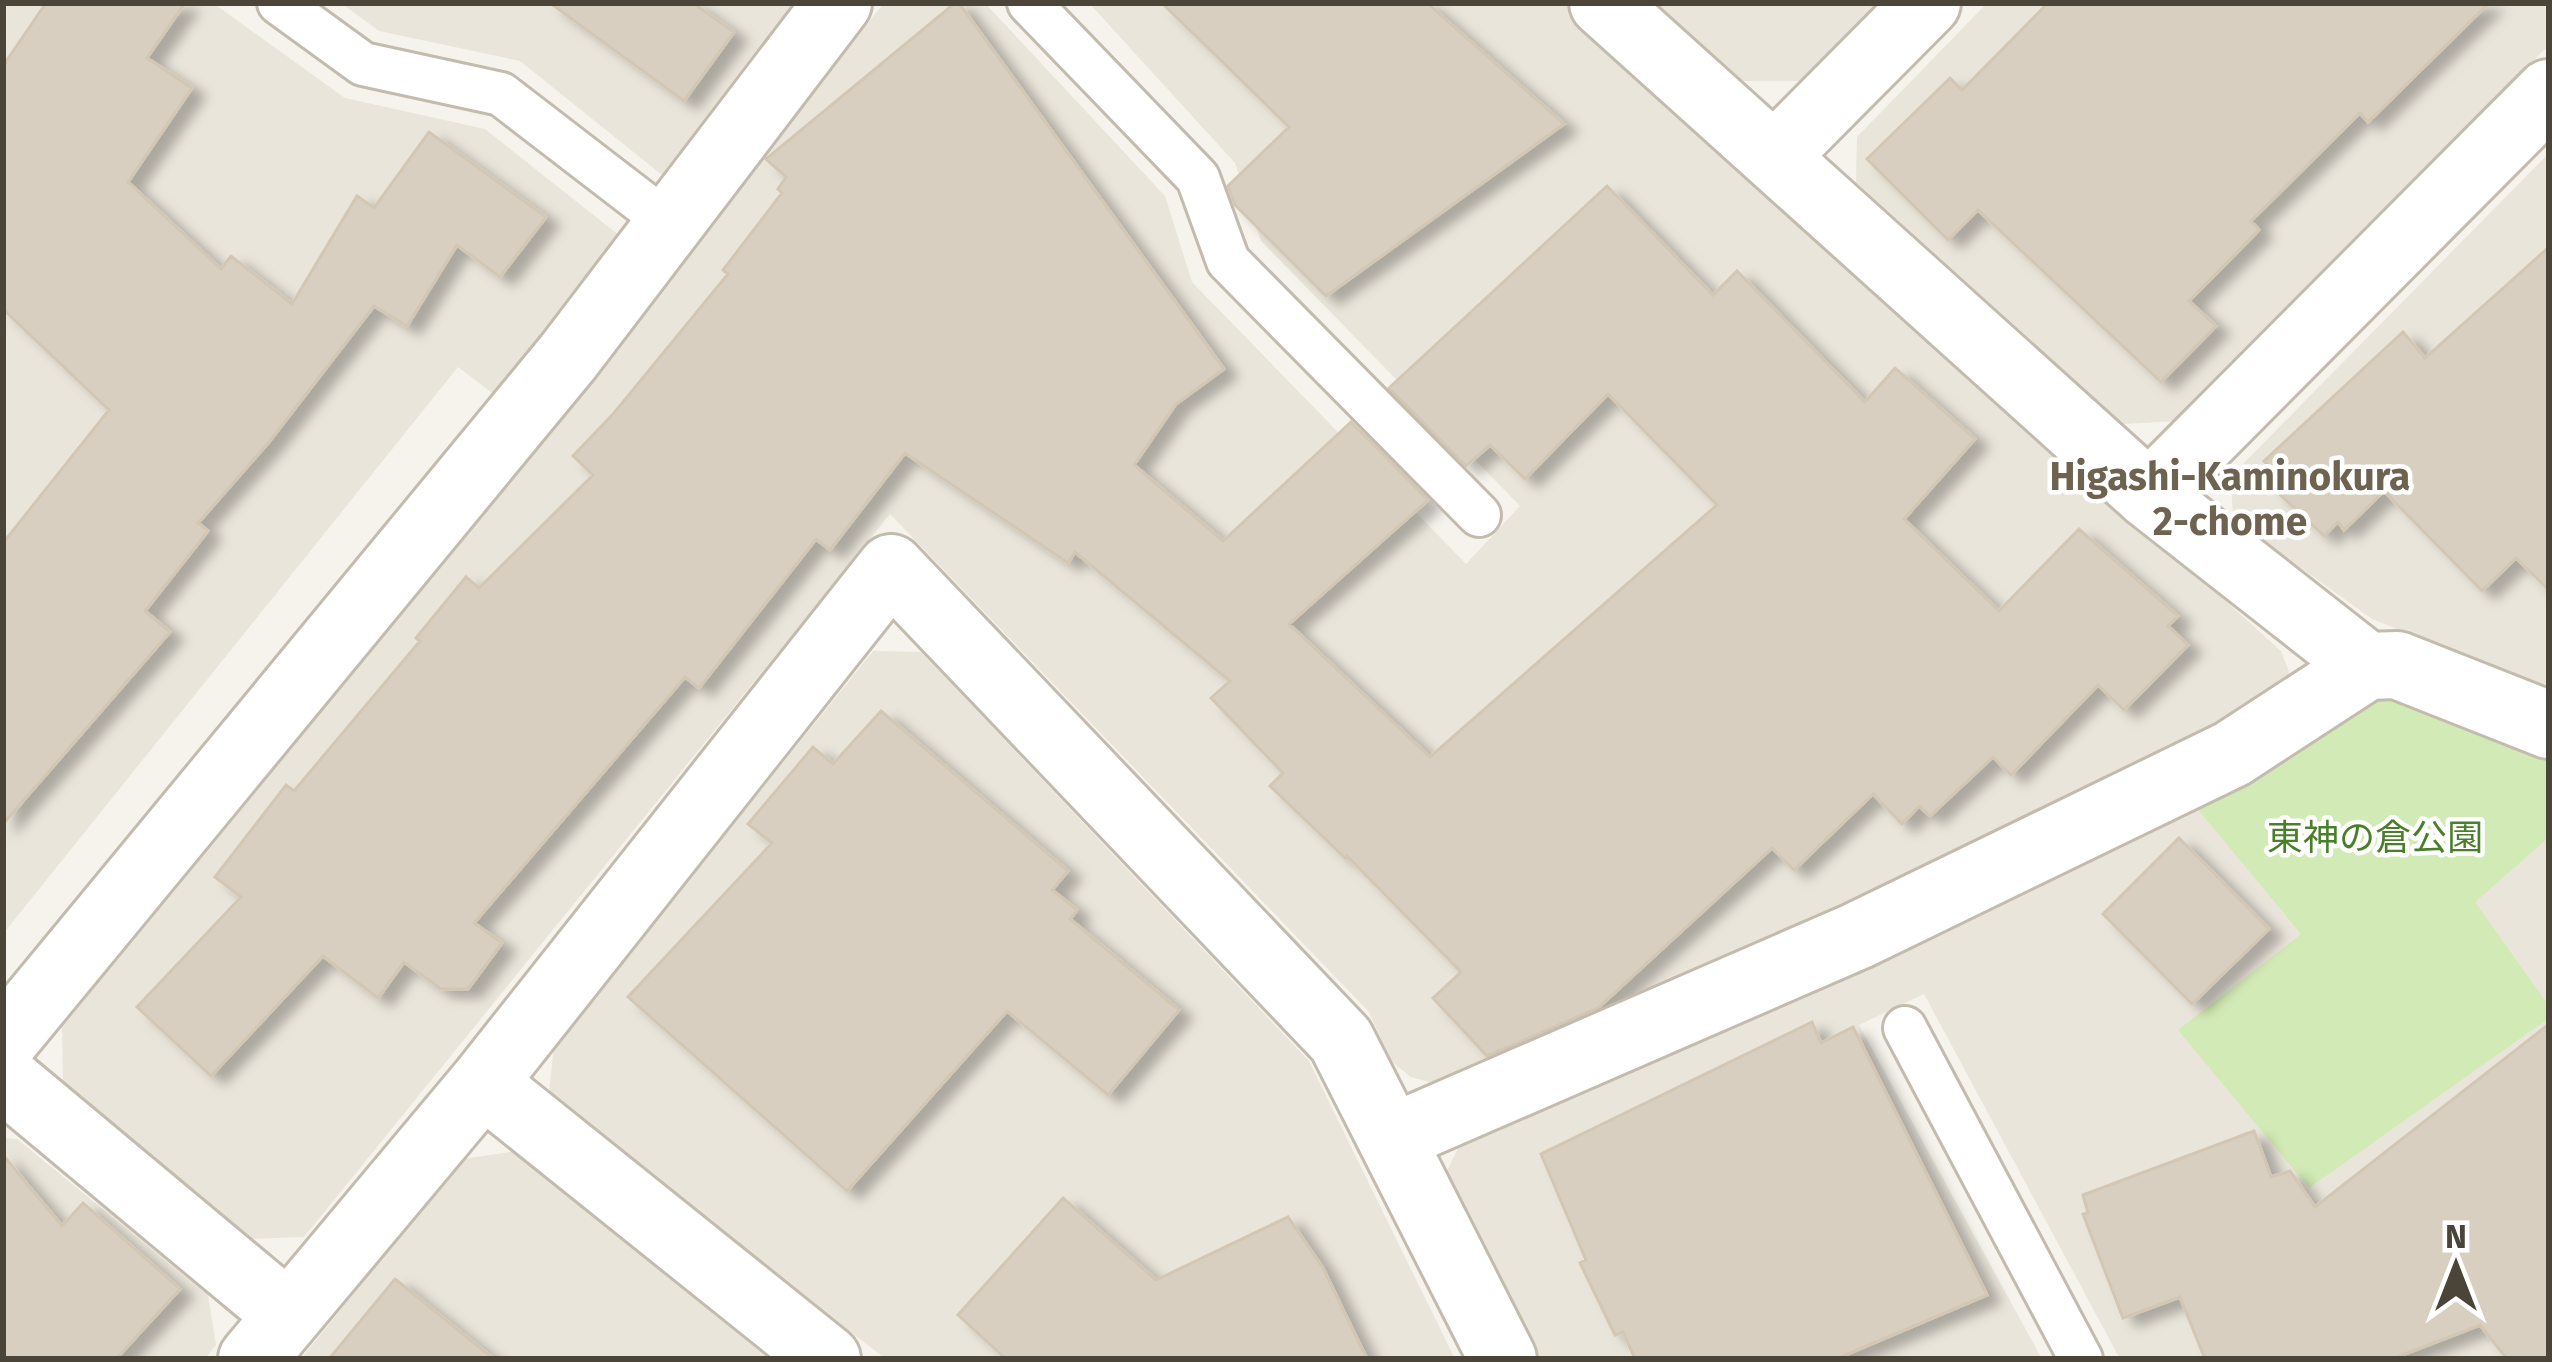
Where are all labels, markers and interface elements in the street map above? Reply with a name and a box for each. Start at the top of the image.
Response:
district label: Higashi-Kaminokura 2-chome [2050,454,2410,545]
park label: 東神の倉公園 [2267,816,2483,860]
north arrow [2396,1206,2516,1326]
text: N [2445,1217,2467,1257]

